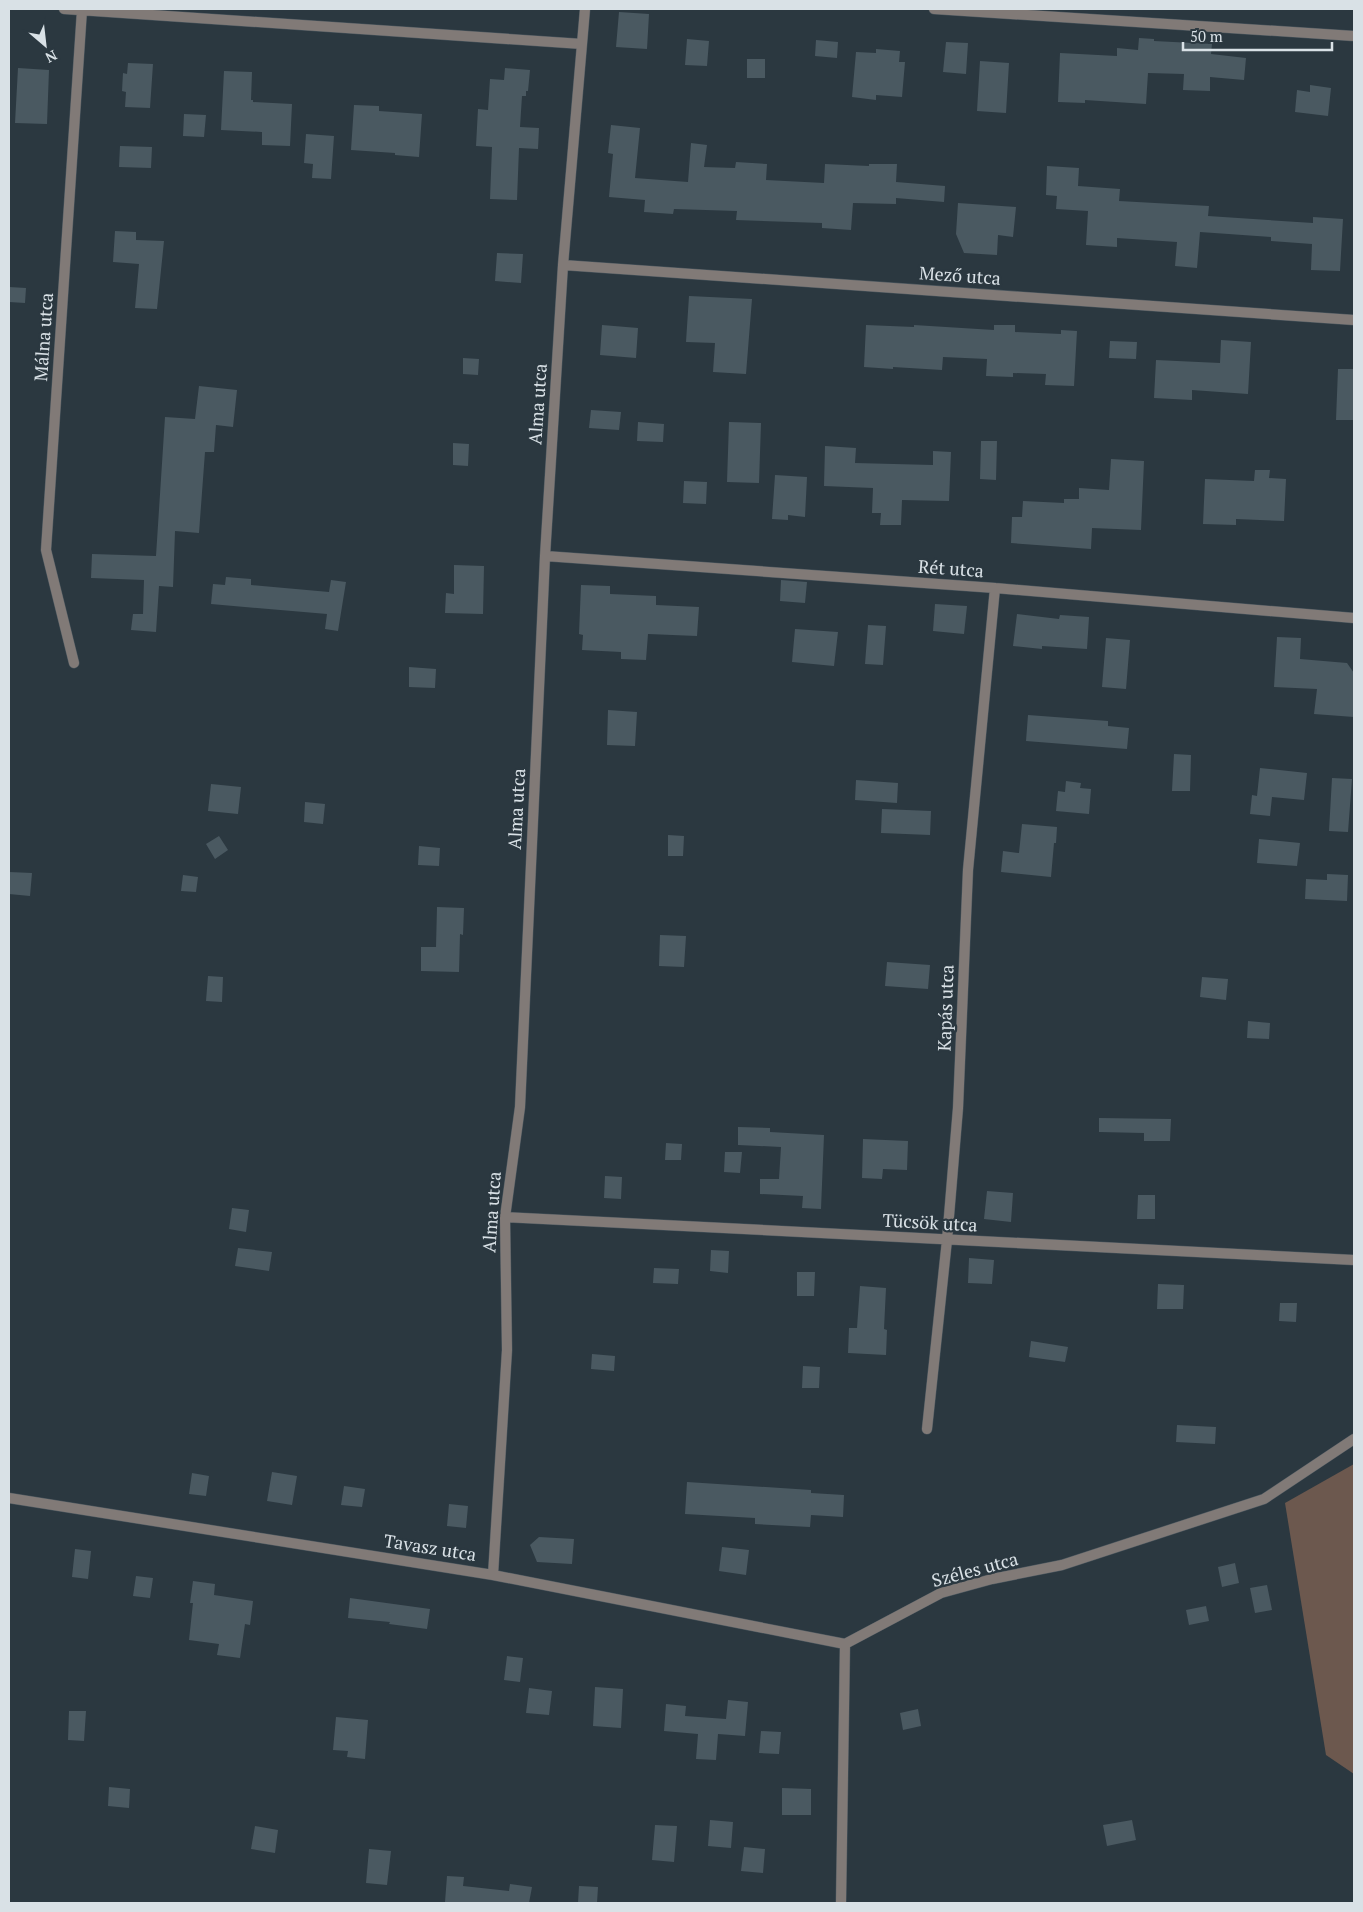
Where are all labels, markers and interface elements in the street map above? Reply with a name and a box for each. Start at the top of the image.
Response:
north arrow [20,20,70,70]
scale bar [1183,20,1332,52]
text: 50 m [1190,26,1223,46]
text: N [42,46,60,68]
street label: Mező utca [918,260,1002,290]
street label: Málna utca [28,292,58,382]
street label: Alma utca [522,363,552,445]
street label: Rét utca [917,554,985,582]
street label: Alma utca [502,768,530,850]
street label: Kapás utca [931,964,959,1052]
street label: Alma utca [476,1171,506,1253]
street label: Tücsök utca [882,1208,978,1236]
street label: Tavasz utca [382,1528,478,1566]
street label: Széles utca [929,1546,1021,1592]

